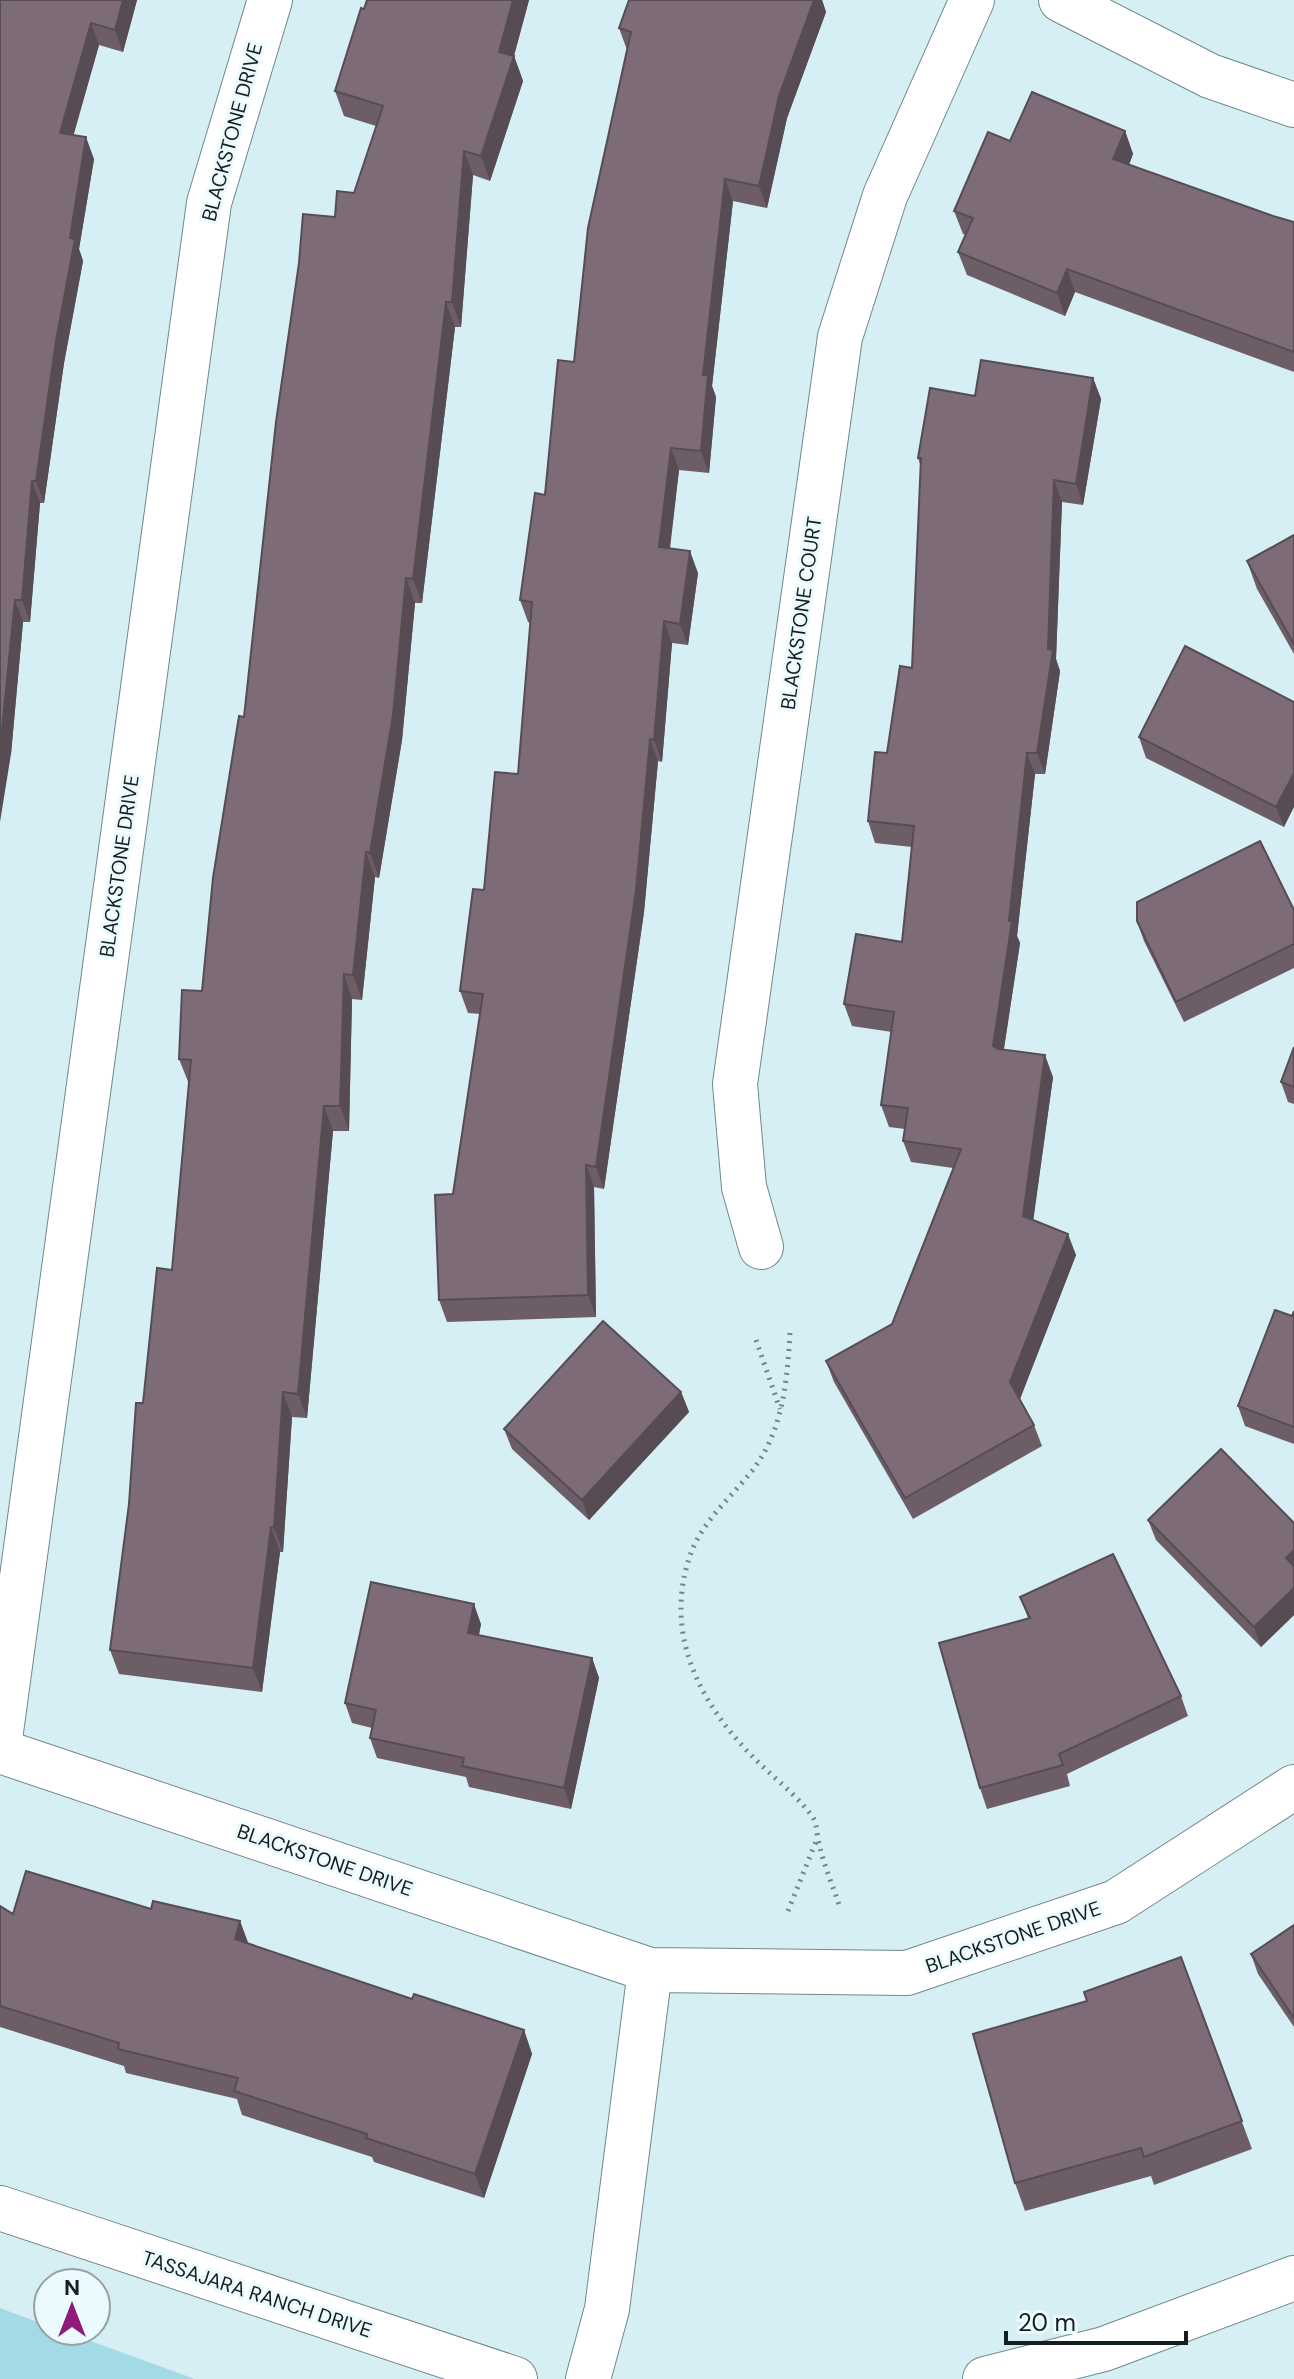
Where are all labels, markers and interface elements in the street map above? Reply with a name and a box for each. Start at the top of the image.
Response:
street label: BLACKSTONE DRIVE [196,40,268,224]
street label: BLACKSTONE COURT [775,515,827,711]
street label: BLACKSTONE DRIVE [93,773,145,959]
street label: BLACKSTONE DRIVE [234,1818,416,1902]
street label: BLACKSTONE DRIVE [922,1895,1104,1979]
street label: TASSAJARA RANCH DRIVE [139,2245,375,2343]
north arrow [32,2267,112,2347]
text: N [64,2273,80,2302]
scale bar [1006,2295,1186,2345]
text: 20 m [1018,2307,1076,2338]

